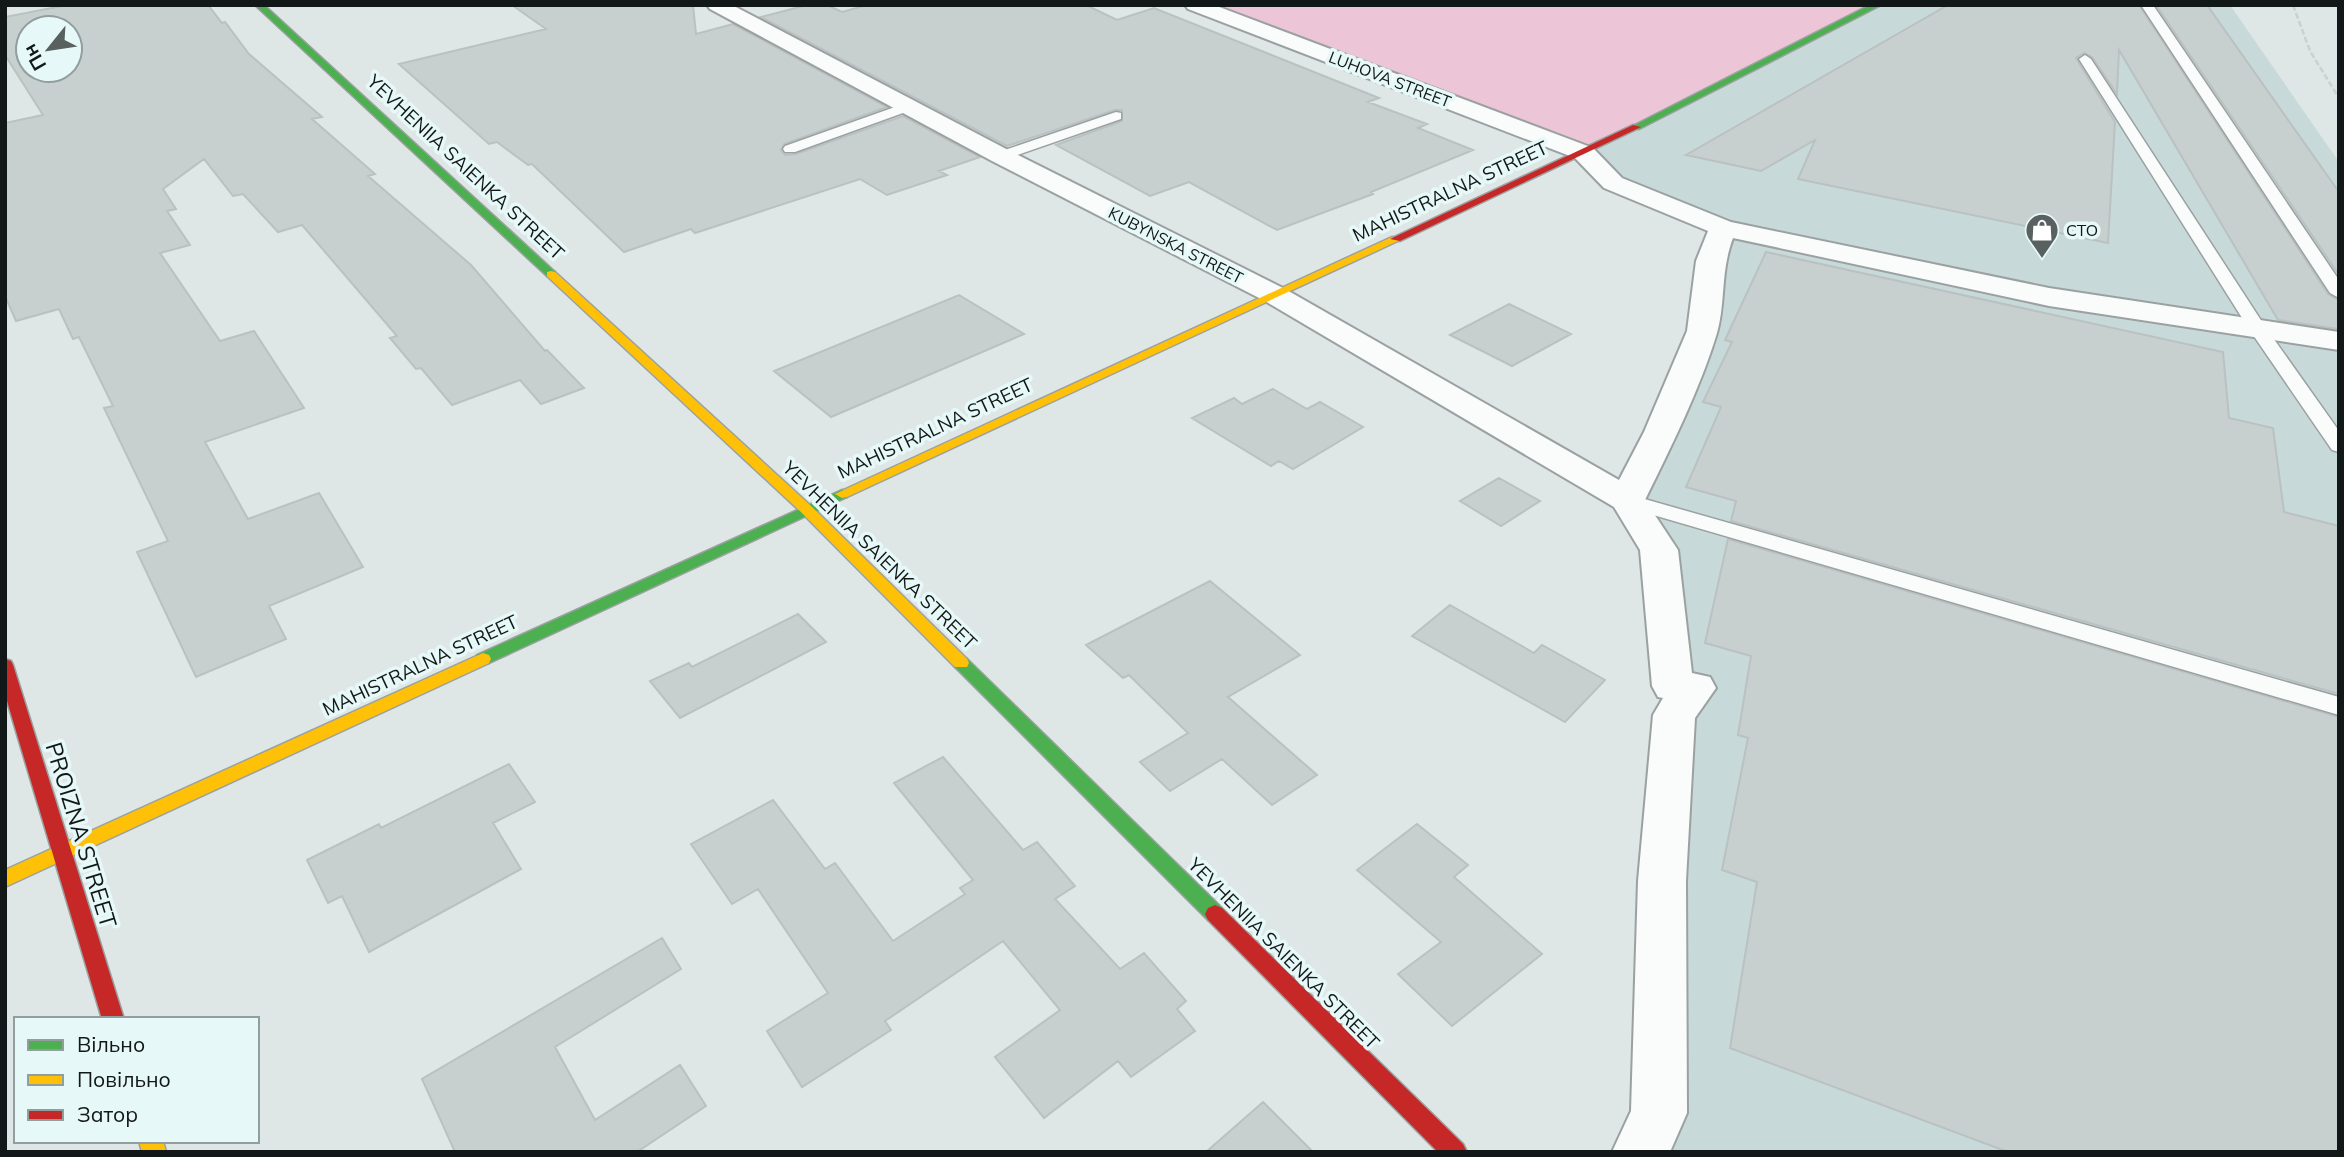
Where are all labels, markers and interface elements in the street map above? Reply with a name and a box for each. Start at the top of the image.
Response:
north arrow [14,14,84,84]
text: Пн [17,40,51,75]
street label: LUHOVA STREET [1326,46,1454,112]
street label: YEVHENIIA SAIENKA STREET [362,69,570,265]
street label: MAHISTRALNA STREET [1348,135,1552,247]
street label: KUBYNSKA STREET [1105,202,1247,288]
shop icon: СТО [2023,211,2061,260]
place label: СТО [2066,220,2098,240]
street label: MAHISTRALNA STREET [833,372,1037,484]
street label: YEVHENIIA SAIENKA STREET [777,455,983,655]
street label: MAHISTRALNA STREET [318,609,522,721]
street label: PROIZNA STREET [39,738,124,931]
street label: YEVHENIIA SAIENKA STREET [1183,852,1385,1054]
legend [14,1017,259,1143]
text: Вільно [77,1031,145,1057]
text: Повільно [77,1066,171,1092]
text: Затор [77,1101,138,1127]

